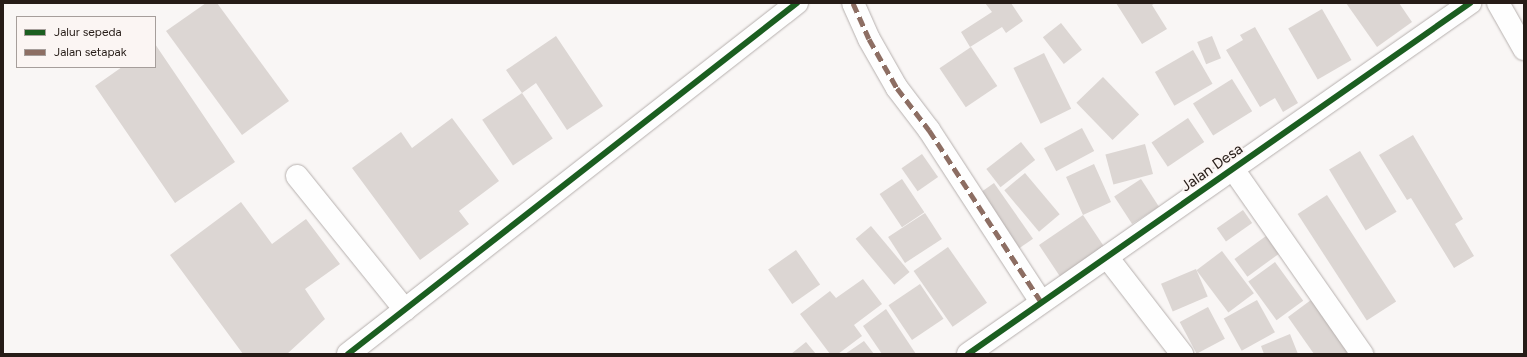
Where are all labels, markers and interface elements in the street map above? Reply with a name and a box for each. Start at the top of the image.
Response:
legend [16,16,156,68]
text: Jalur sepeda [54,25,122,39]
text: Jalan setapak [54,45,127,59]
street label: Jalan Desa [1178,140,1246,196]

